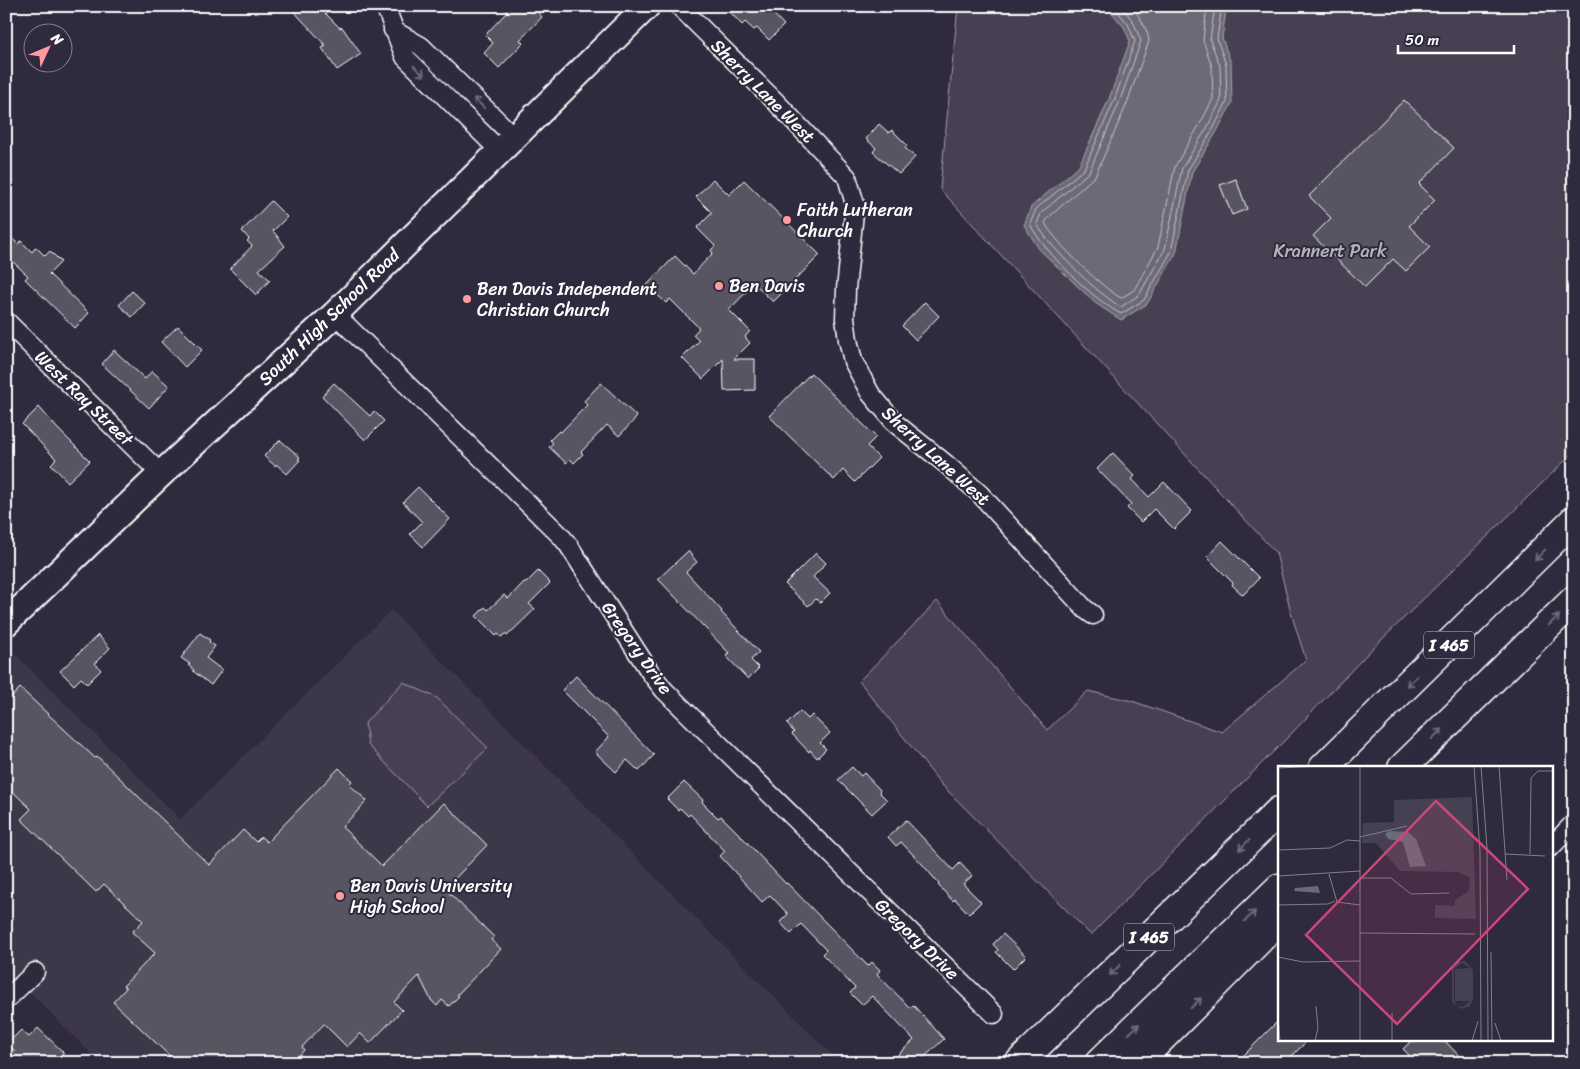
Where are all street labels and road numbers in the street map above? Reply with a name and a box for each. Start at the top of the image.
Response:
street label: Sherry Lane West [703,31,823,151]
street label: South High School Road [250,239,409,394]
street label: West Ray Street [27,342,142,454]
street label: Sherry Lane West [874,398,998,514]
street label: Gregory Drive [593,594,681,702]
road number: I 465 [1424,632,1474,658]
street label: Gregory Drive [867,890,967,988]
road number: I 465 [1124,924,1174,950]

